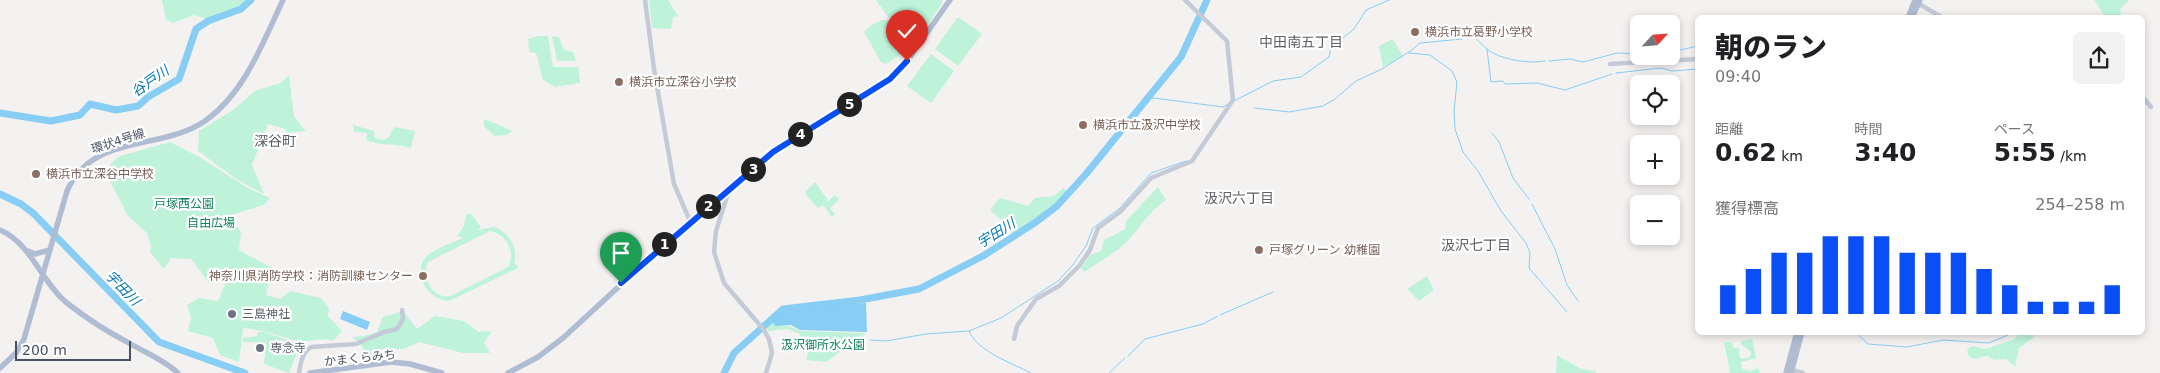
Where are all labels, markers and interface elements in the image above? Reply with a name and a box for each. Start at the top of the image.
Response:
pin [886,10,928,61]
north arrow [1630,15,1680,65]
map controls [1630,15,1680,245]
icon: check [893,17,921,45]
place label: 横浜市立葛野小学校 [1425,25,1533,39]
marker: 横浜市立葛野小学校 [1409,26,1421,38]
text: 朝のラン [1715,31,1827,64]
button: share [2073,32,2125,84]
district label: 中田南五丁目 [1259,34,1343,50]
water label: 谷戸川 [128,61,173,100]
text: 09:40 [1715,67,1761,86]
place label: 横浜市立深谷小学校 [629,75,737,89]
button: locate [1630,75,1680,125]
marker: 横浜市立深谷小学校 [613,76,625,88]
pin: 5 [836,92,862,116]
text: 5 [845,96,854,112]
place label: 横浜市立汲沢中学校 [1093,118,1201,132]
marker: 横浜市立汲沢中学校 [1077,119,1089,131]
text: 距離 [1715,121,1743,137]
text: 時間 [1854,121,1882,137]
text: ペース [1994,121,2035,137]
pin: 4 [788,122,812,146]
street label: 環状4号線 [89,126,147,156]
text: 4 [796,126,805,142]
district label: 深谷町 [254,133,296,149]
button: + [1630,135,1680,185]
text: 0.62 [1715,138,1777,167]
text: 3:40 [1854,138,1917,167]
text: 5:55 [1994,138,2056,167]
text: km [1777,148,1803,164]
text: /km [2056,148,2087,164]
pin: 3 [740,156,766,182]
text: 3 [749,161,758,177]
place label: 横浜市立深谷中学校 [46,167,154,181]
marker: 横浜市立深谷中学校 [30,168,42,180]
district label: 汲沢六丁目 [1204,190,1274,206]
pin: 2 [696,194,720,218]
button: − [1630,195,1680,245]
text: 254–258 m [2035,195,2125,214]
park label: 戸塚西公園 [154,197,214,211]
text: 2 [704,198,713,214]
text: 獲得標高 [1715,199,1779,218]
water label: 宇田川 [974,214,1020,251]
park label: 自由広場 [187,216,235,230]
pin [600,232,642,283]
pin: 1 [652,232,676,256]
text: 1 [660,236,669,252]
district label: 汲沢七丁目 [1441,237,1511,253]
icon: arrive [607,239,635,267]
place label: 戸塚グリーン 幼稚園 [1269,243,1380,257]
marker: 戸塚グリーン 幼稚園 [1253,244,1265,256]
water label: 宇田川 [103,267,145,310]
place label: 神奈川県消防学校：消防訓練センター [209,269,413,283]
marker: 神奈川県消防学校：消防訓練センター [417,270,429,282]
place label: 三島神社 [242,307,290,321]
marker: 三島神社 [226,308,238,320]
scale bar [15,338,131,361]
park label: 汲沢御所水公園 [781,338,865,352]
place label: 専念寺 [270,341,306,355]
text: 200 m [22,342,67,358]
marker: 専念寺 [254,342,266,354]
street label: かまくらみち [323,347,397,369]

